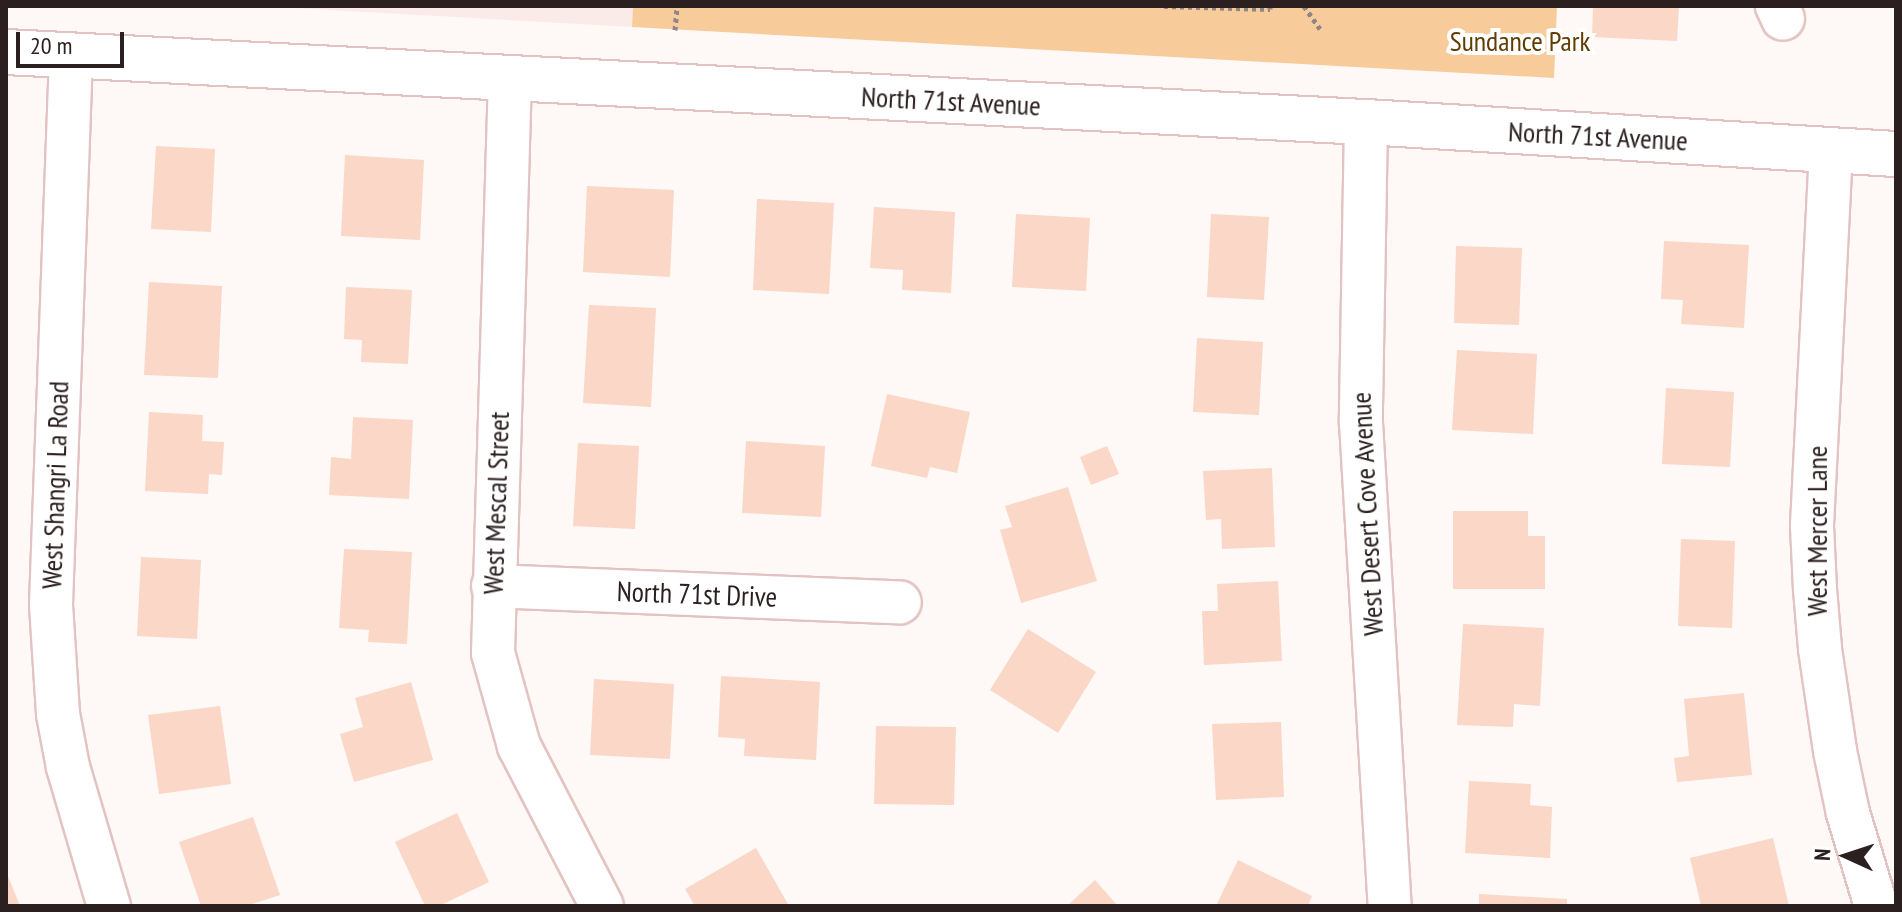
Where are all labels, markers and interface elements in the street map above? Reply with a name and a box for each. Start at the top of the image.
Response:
scale bar [20,16,128,66]
park label: Sundance Park [1450,24,1590,58]
text: 20 m [30,30,72,61]
street label: North 71st Avenue [860,79,1042,123]
street label: North 71st Avenue [1507,114,1689,158]
street label: West Shangri La Road [35,380,75,590]
street label: West Desert Cove Avenue [1344,391,1390,637]
street label: West Mescal Street [476,411,516,595]
street label: West Mercer Lane [1800,446,1834,616]
street label: North 71st Drive [616,574,778,614]
north arrow [1806,816,1886,896]
text: N [1808,848,1836,861]

